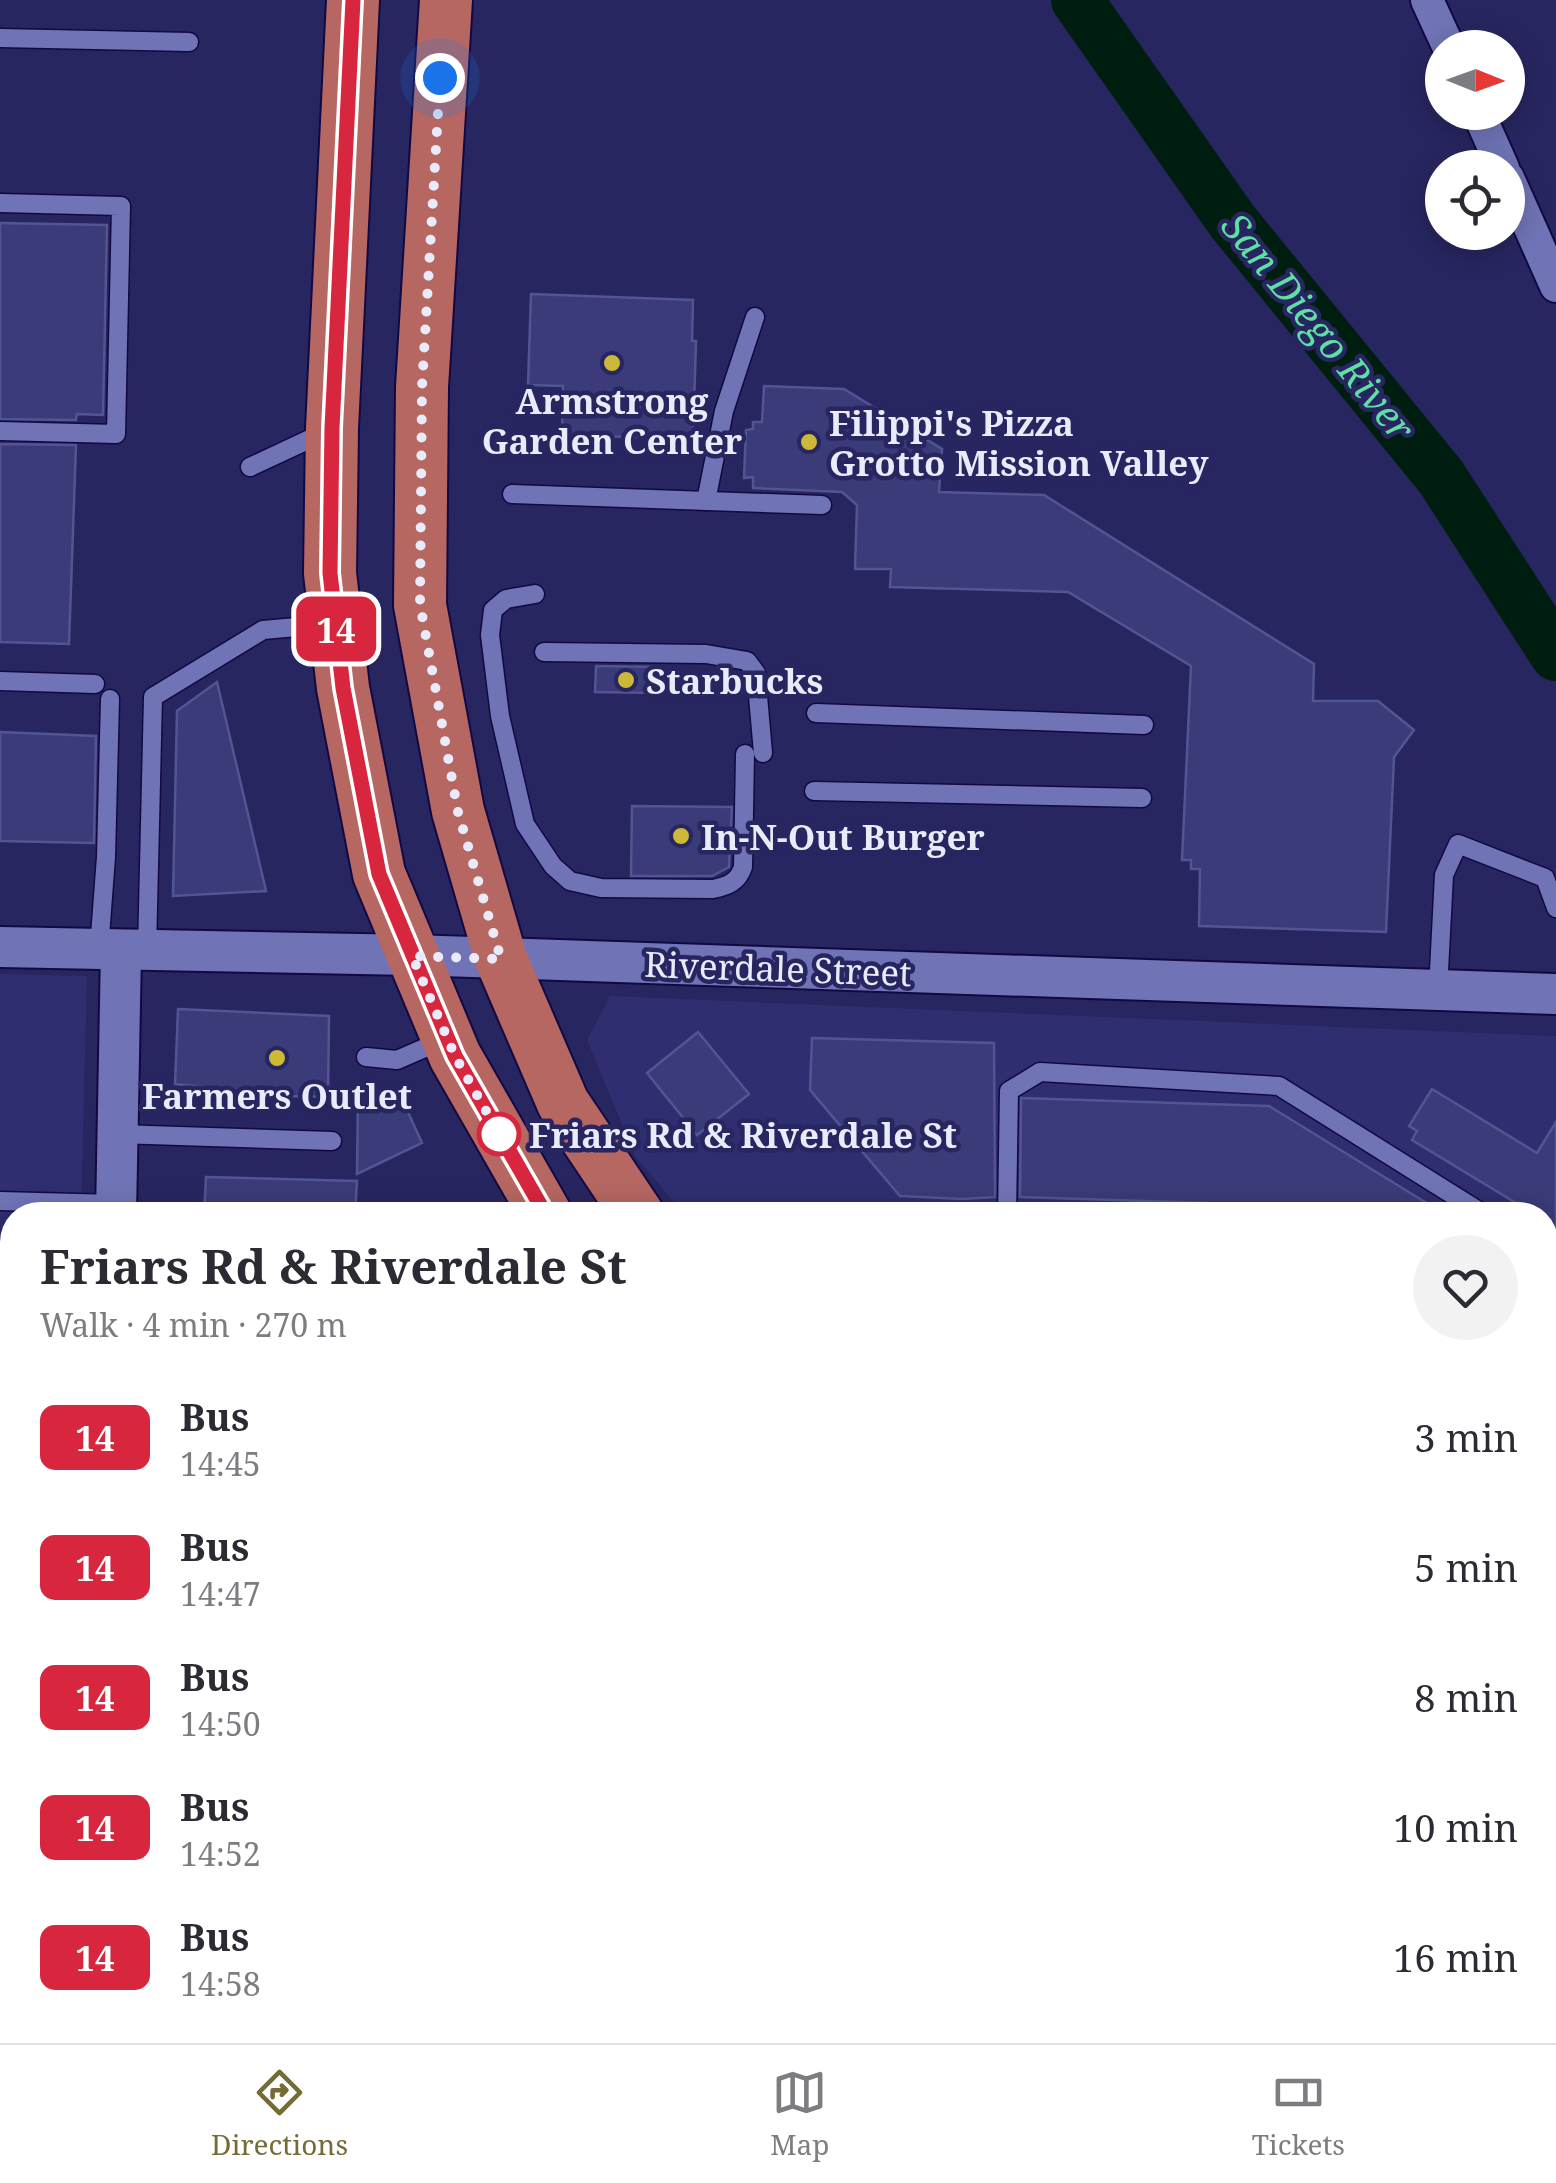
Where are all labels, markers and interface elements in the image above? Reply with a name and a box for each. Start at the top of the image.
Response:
north arrow [1425,30,1525,130]
map controls [1425,30,1525,250]
your location [415,53,465,103]
button: locate [1425,150,1525,250]
water label: San Diego River [1211,201,1427,451]
marker: Armstrong Garden Center [601,352,623,374]
place label: Armstrong Garden Center [482,377,742,464]
place label: Filippi's Pizza Grotto Mission Valley [829,399,1209,486]
marker: Filippi's Pizza Grotto Mission Valley [798,431,820,453]
line badge: 14 [291,596,381,662]
text: 14 [316,606,356,653]
place label: Starbucks [646,657,823,704]
marker: Starbucks [615,669,637,691]
place label: In-N-Out Burger [701,813,985,860]
marker: In-N-Out Burger [670,825,692,847]
street label: Riverdale Street [644,940,912,996]
marker: Farmers Outlet [266,1047,288,1069]
place label: Farmers Outlet [142,1072,412,1119]
place label: Friars Rd & Riverdale St [529,1111,957,1158]
marker: Friars Rd & Riverdale St [478,1113,520,1155]
text: Friars Rd & Riverdale St [40,1233,627,1298]
button: heart [1413,1235,1518,1340]
text: Walk · 4 min · 270 m [40,1303,347,1346]
text: Bus [180,1390,249,1442]
text: 3 min [1414,1411,1518,1463]
text: 14 [75,1414,115,1461]
text: 14:45 [180,1442,261,1485]
text: Bus [180,1520,249,1572]
text: 5 min [1414,1541,1518,1593]
text: 14 [75,1544,115,1591]
text: 14:47 [180,1572,261,1615]
text: Bus [180,1650,249,1702]
text: 8 min [1414,1671,1518,1723]
text: 14 [75,1674,115,1721]
text: 14:50 [180,1702,261,1745]
text: Bus [180,1780,249,1832]
text: 10 min [1393,1801,1518,1853]
text: 14 [75,1804,115,1851]
text: 14:52 [180,1832,261,1875]
text: Bus [180,1910,249,1962]
text: 16 min [1393,1931,1518,1983]
text: 14 [75,1934,115,1981]
text: 14:58 [180,1962,261,2005]
tab: Directions [211,2065,348,2163]
tab: Map [770,2065,829,2163]
tab: Tickets [1252,2065,1345,2163]

